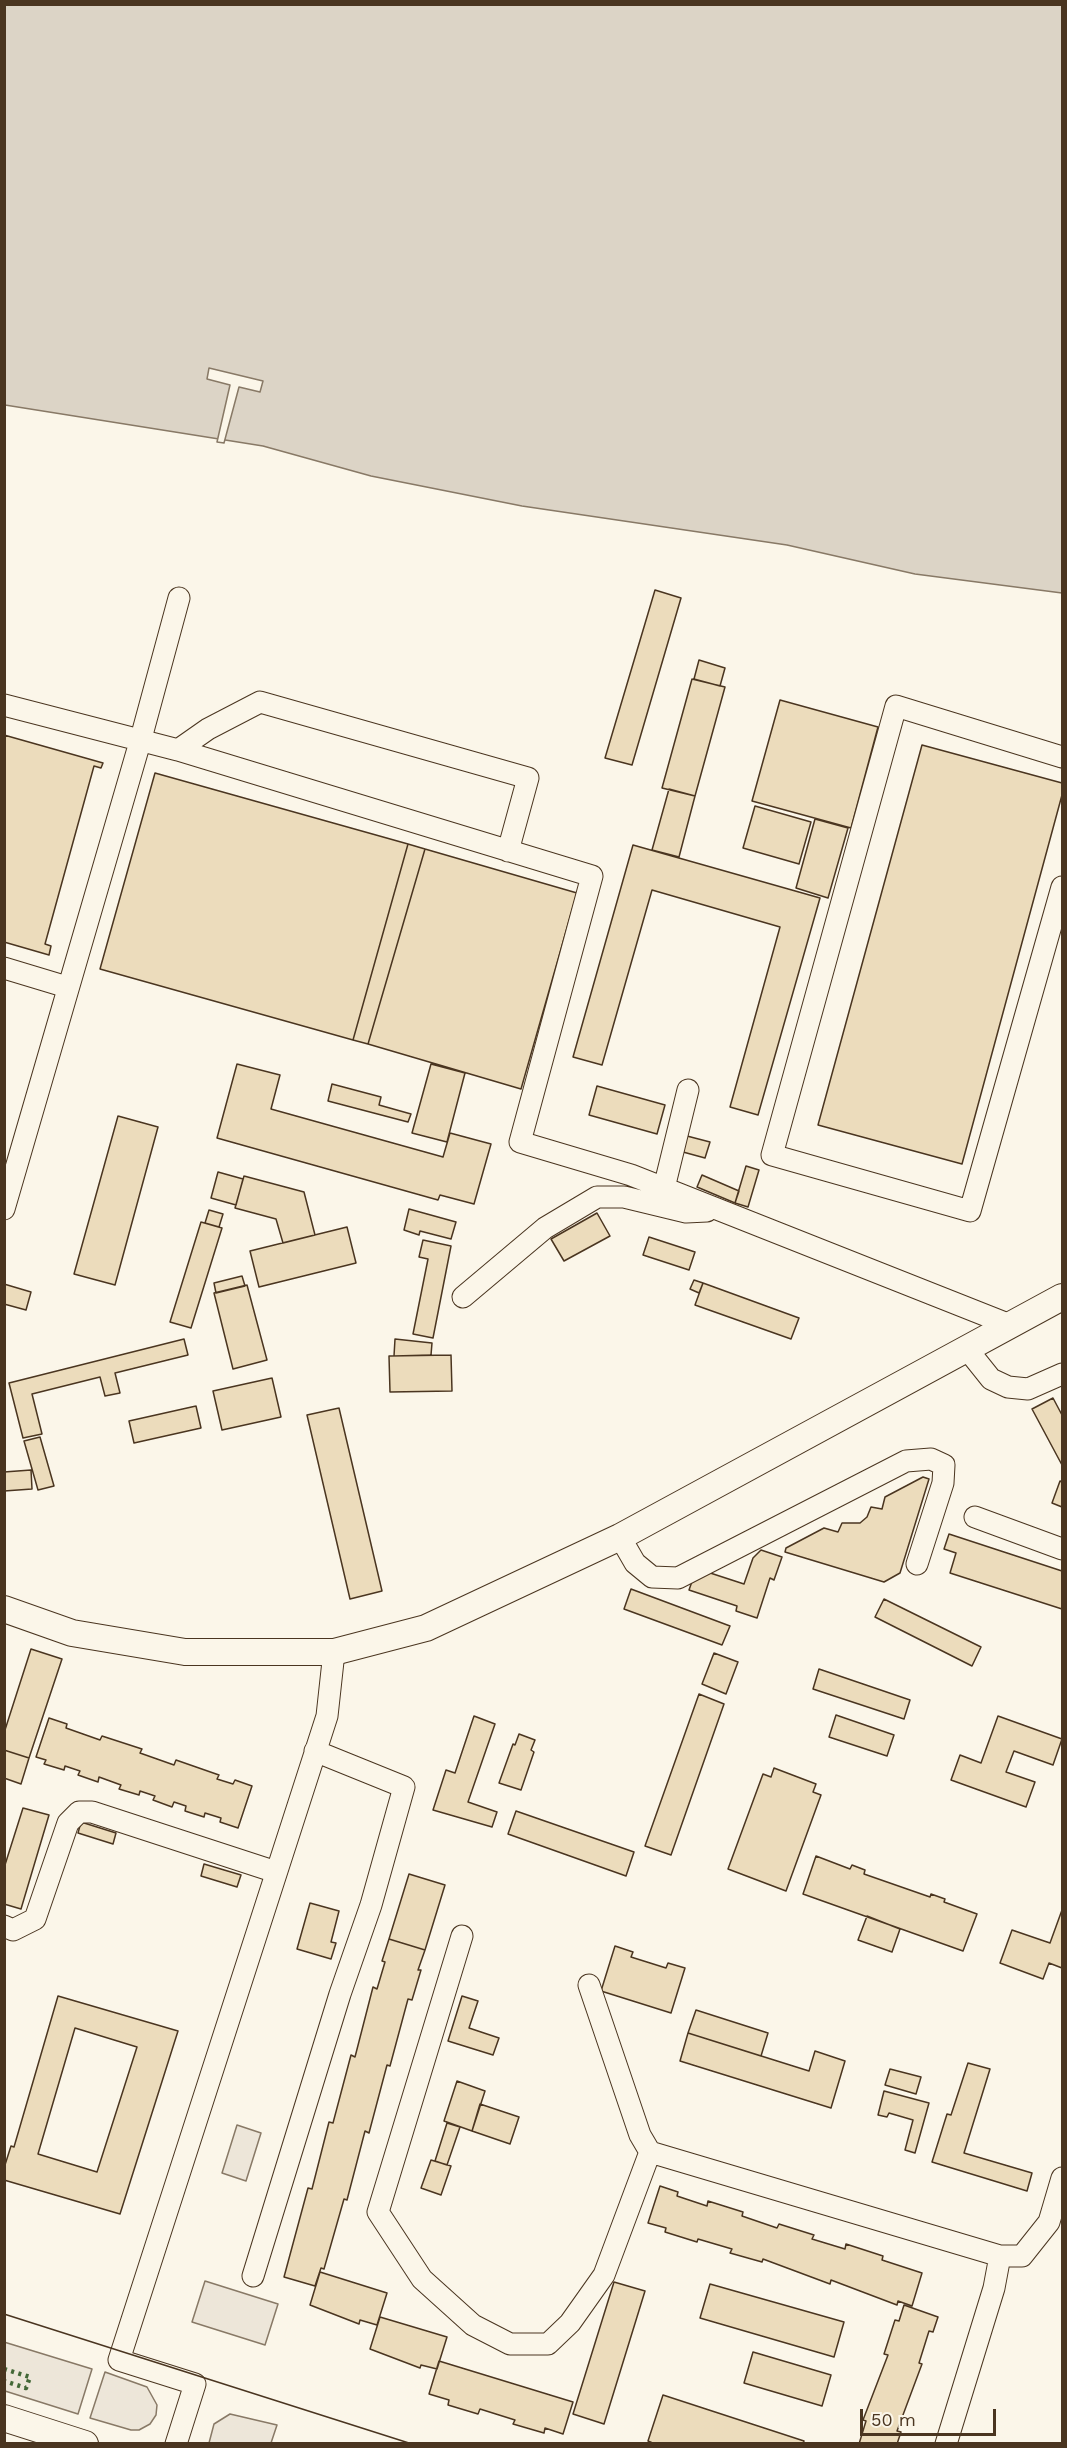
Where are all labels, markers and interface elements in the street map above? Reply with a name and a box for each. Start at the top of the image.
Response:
scale bar [863,2397,1000,2435]
text: 50 m [871,2409,916,2430]

